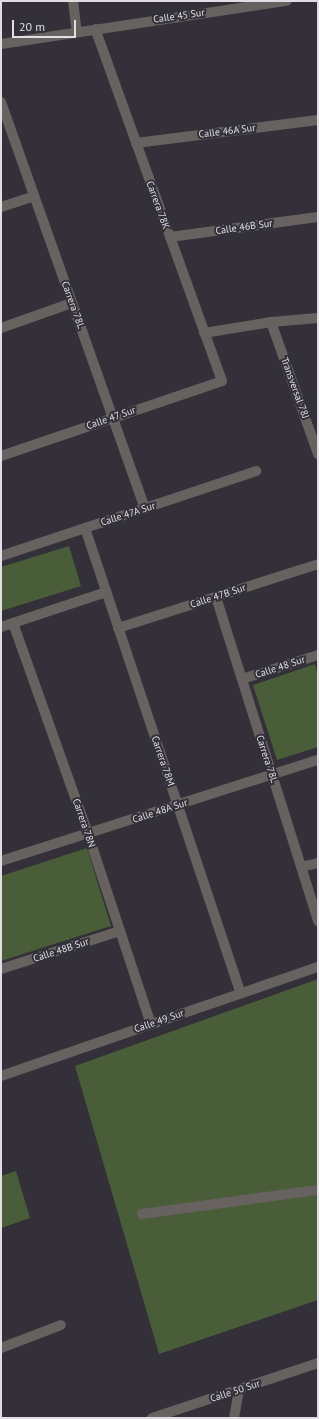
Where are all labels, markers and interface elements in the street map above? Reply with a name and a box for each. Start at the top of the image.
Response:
street label: Calle 45 Sur [153,6,205,26]
scale bar [14,12,78,38]
text: 20 m [19,19,45,34]
street label: Calle 46A Sur [198,122,256,140]
street label: Carrera 78K [144,179,172,231]
street label: Calle 46B Sur [215,217,273,237]
street label: Carrera 78L [59,280,87,330]
street label: Transversal 78J [278,356,312,420]
street label: Calle 47 Sur [85,404,137,432]
street label: Calle 47A Sur [99,499,157,529]
street label: Calle 47B Sur [189,581,247,611]
street label: Calle 48 Sur [254,653,306,681]
street label: Carrera 78M [149,734,177,788]
street label: Carrera 78L [254,734,280,784]
street label: Calle 48A Sur [131,796,189,826]
street label: Carrera 78N [70,797,98,849]
street label: Calle 48B Sur [32,935,90,965]
street label: Calle 49 Sur [133,1007,185,1035]
street label: Calle 50 Sur [209,1377,261,1405]

